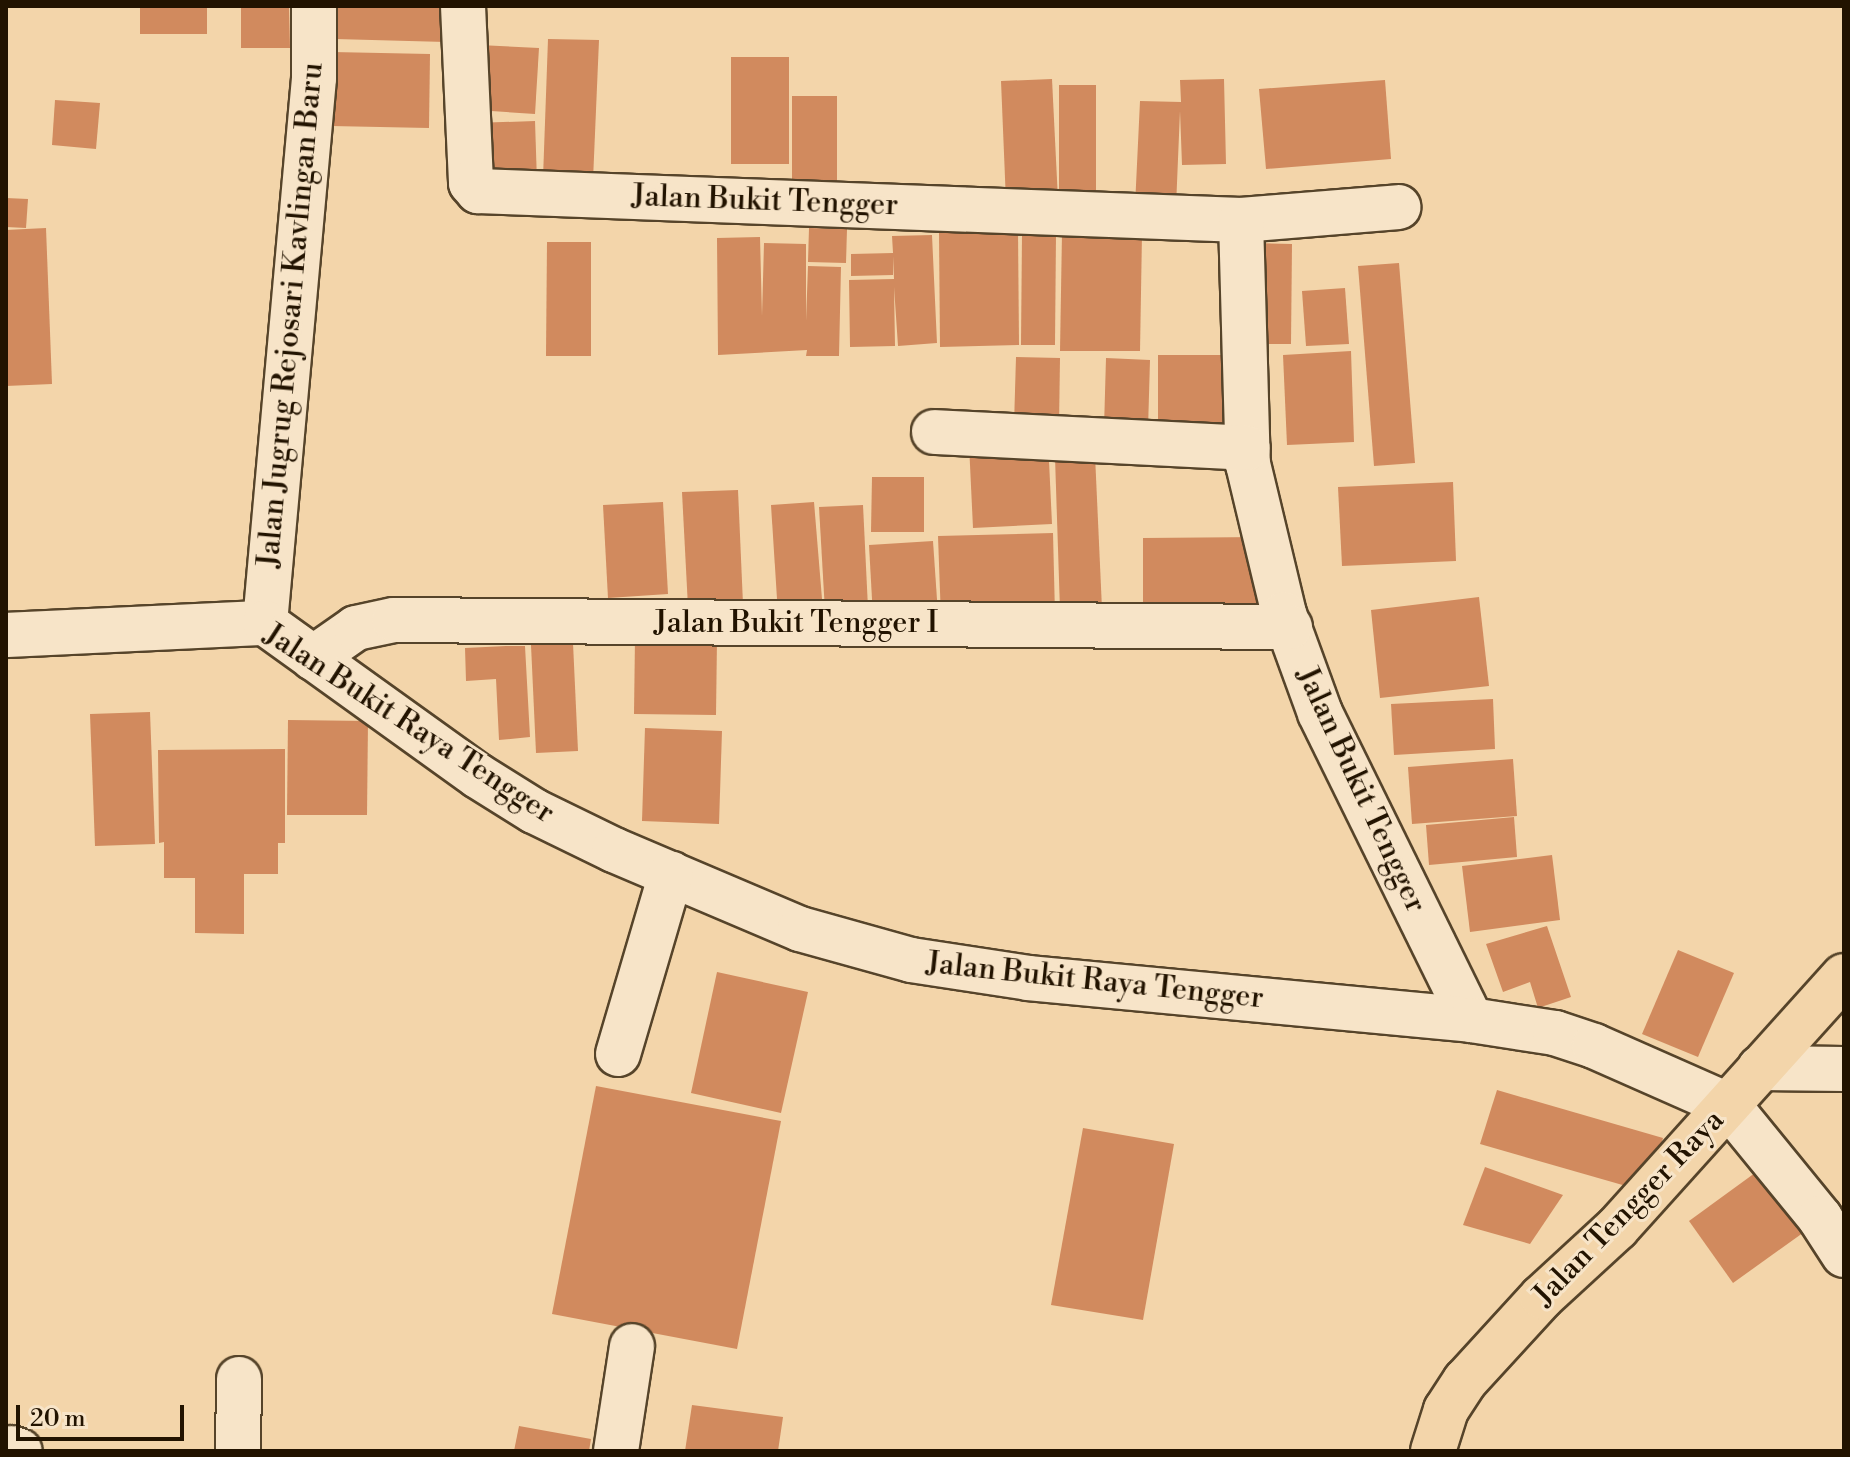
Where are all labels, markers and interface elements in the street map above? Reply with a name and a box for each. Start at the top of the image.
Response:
street label: Jalan Jugrug Rejosari Kavlingan Baru [251,61,331,569]
street label: Jalan Bukit Tengger [631,178,899,224]
street label: Jalan Bukit Tengger I [654,605,938,641]
street label: Jalan Bukit Raya Tengger [257,617,561,831]
street label: Jalan Bukit Tengger [1288,662,1434,918]
street label: Jalan Bukit Raya Tengger [925,945,1265,1017]
street label: Jalan Tengger Raya [1526,1103,1732,1313]
scale bar [20,1389,188,1439]
text: 20 m [30,1404,86,1434]

